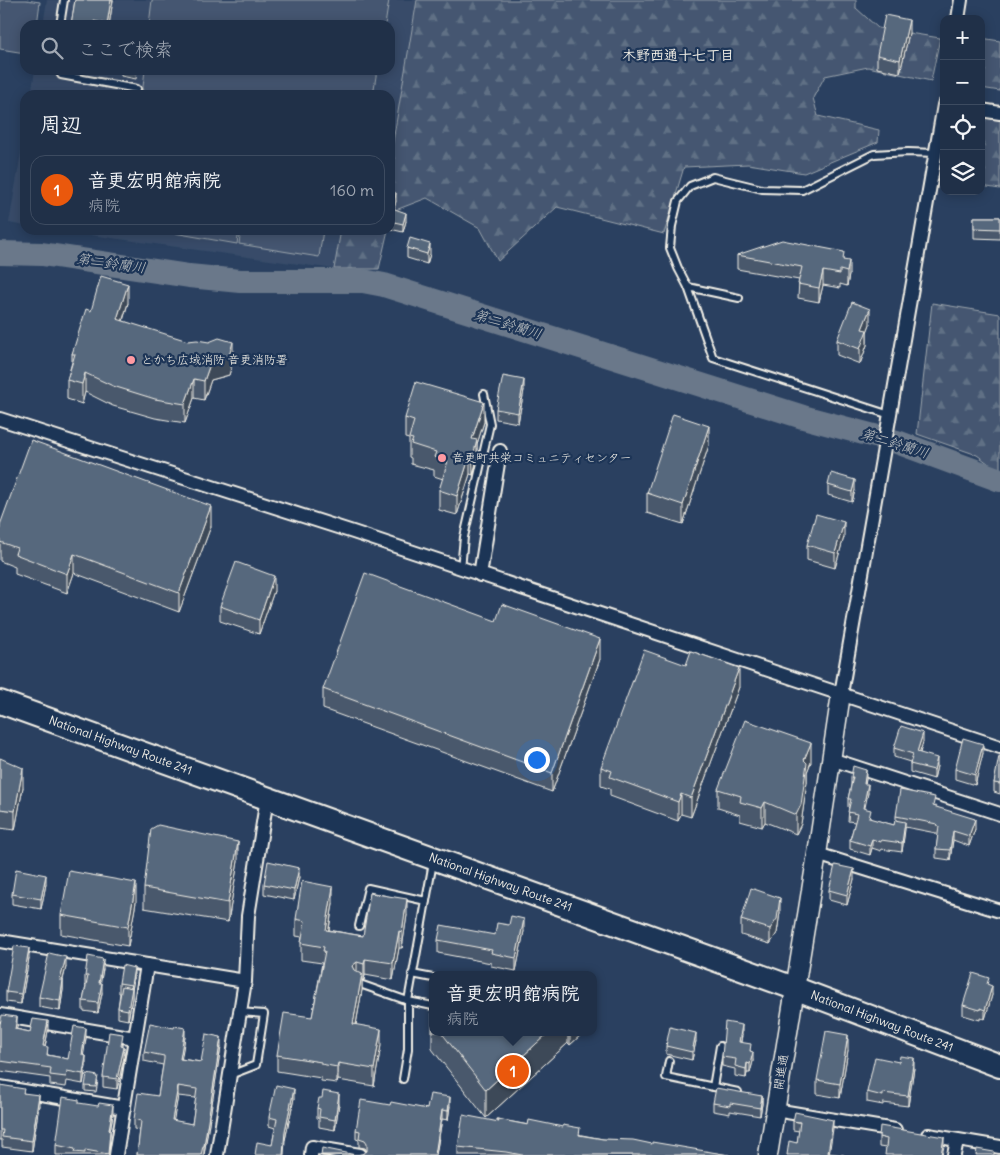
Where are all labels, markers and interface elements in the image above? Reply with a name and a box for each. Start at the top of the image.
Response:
map controls [940,15,985,195]
button: + [940,15,985,60]
search box [20,20,395,75]
icon: search [38,34,66,62]
text: ここで検索 [78,37,173,61]
district label: 木野西通十七丁目 [622,46,734,64]
button: − [940,60,985,105]
button: locate [940,105,985,150]
text: 周辺 [40,111,82,138]
button: layers [940,150,985,195]
text: 音更宏明館病院 [88,168,221,192]
text: 1 [54,180,60,200]
text: 160 m [330,180,374,200]
text: 病院 [88,195,120,215]
water label: 第二鈴蘭川 [75,249,147,277]
water label: 第二鈴蘭川 [472,305,544,343]
place label: とかち広域消防 音更消防署 [141,352,288,367]
marker: とかち広域消防 音更消防署 [125,354,137,366]
water label: 第二鈴蘭川 [859,424,931,462]
place label: 音更町共栄コミュニティセンター [452,450,632,465]
marker: 音更町共栄コミュニティセンター [436,452,448,464]
street label: National Highway Route 241 [47,712,194,778]
your location [524,747,550,773]
street label: National Highway Route 241 [427,849,574,915]
popup [429,971,597,1036]
text: 音更宏明館病院 [446,981,580,1005]
street label: National Highway Route 241 [809,987,956,1055]
text: 病院 [446,1008,479,1028]
pin: 1 [497,1052,529,1090]
street label: 開進通 [770,1053,791,1091]

